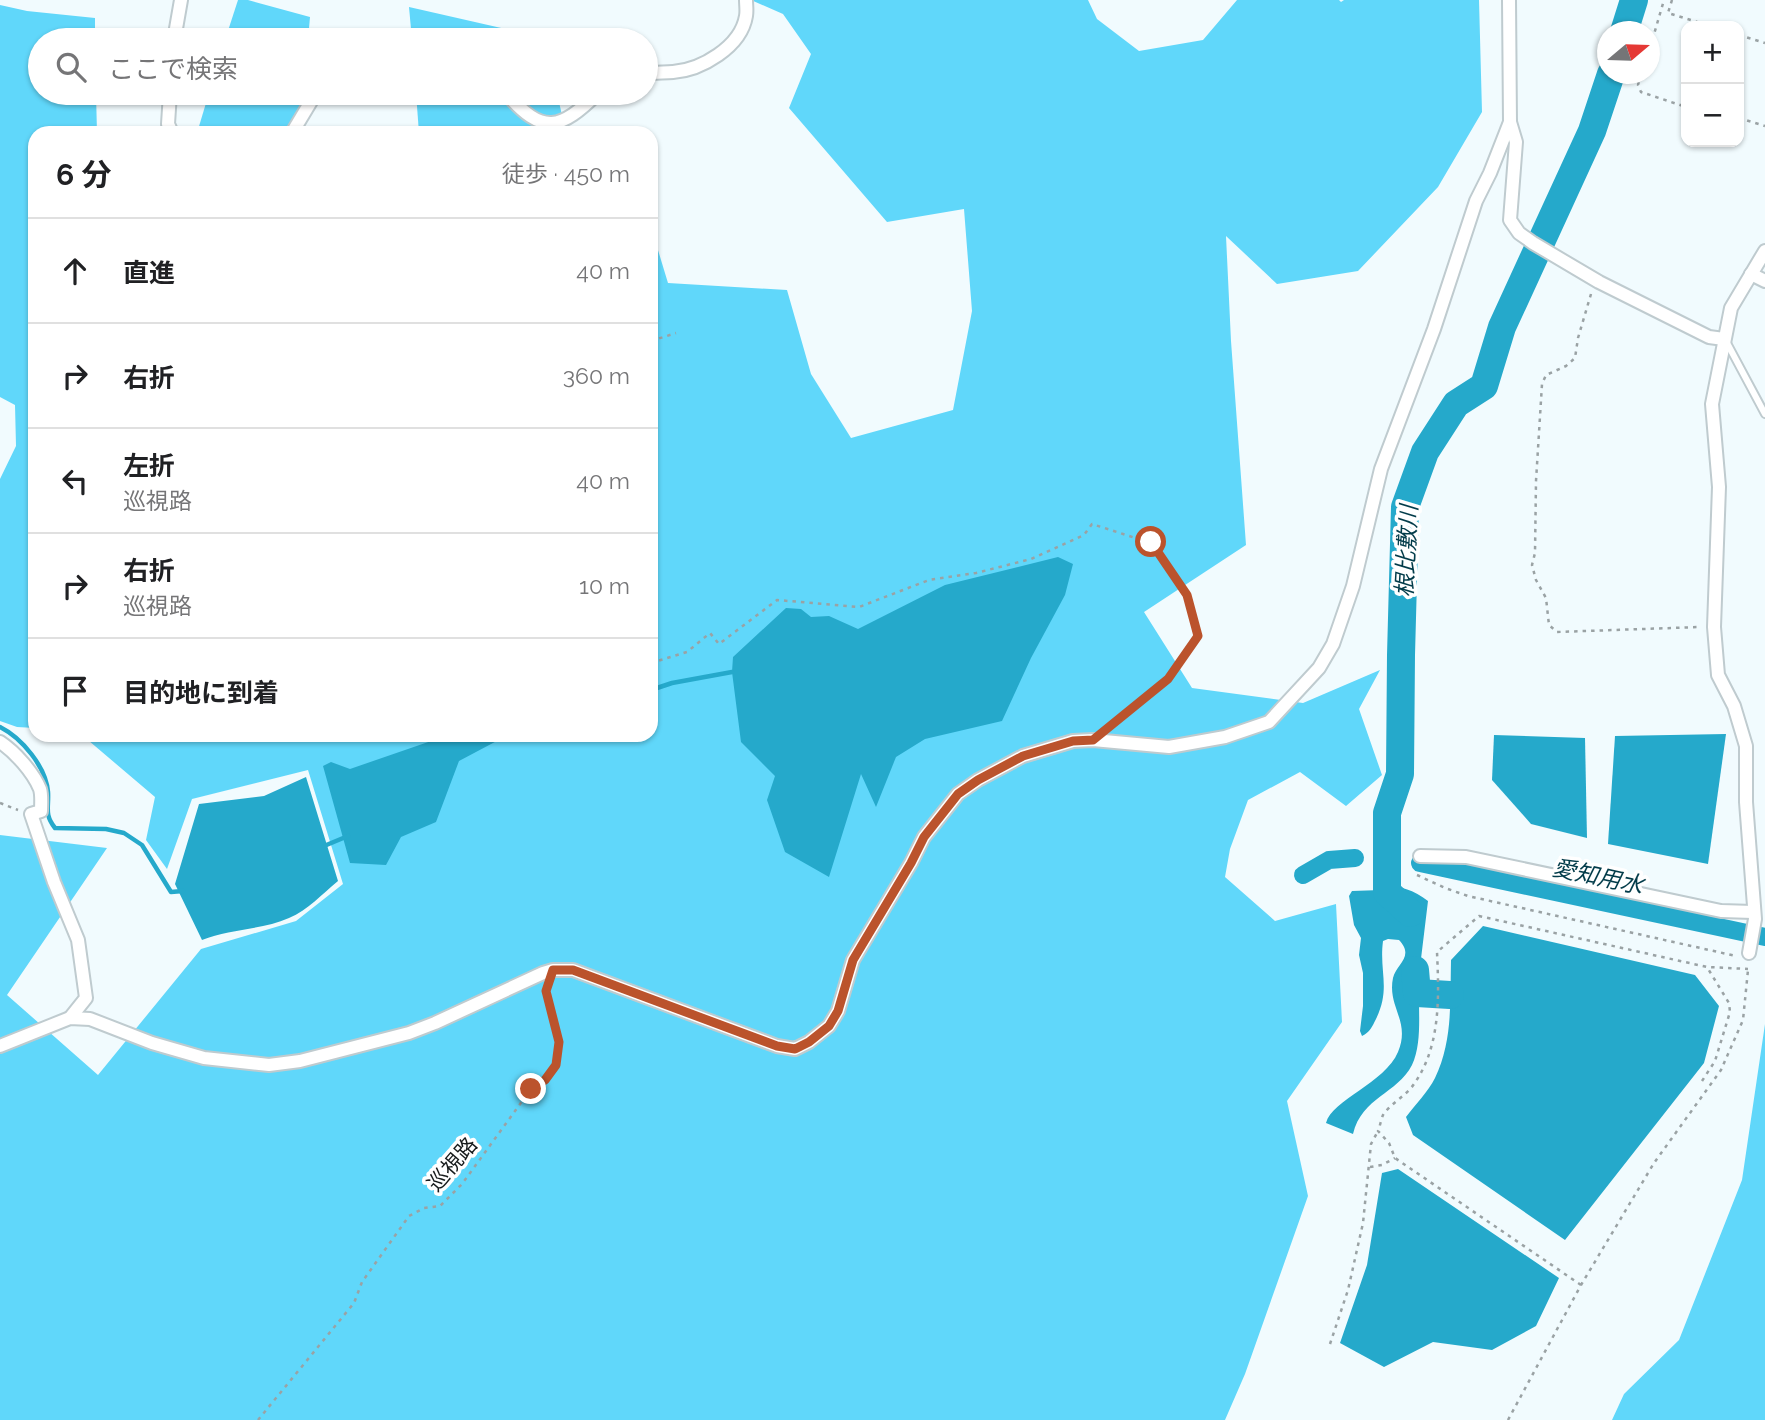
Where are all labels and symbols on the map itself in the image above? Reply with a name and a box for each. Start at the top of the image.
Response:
north arrow [1597,21,1660,84]
water label: 根比敷川 [1390,501,1422,598]
route start [1135,526,1166,557]
water label: 愛知用水 [1550,853,1649,899]
route end [515,1073,546,1104]
street label: 巡視路 [422,1132,482,1196]

